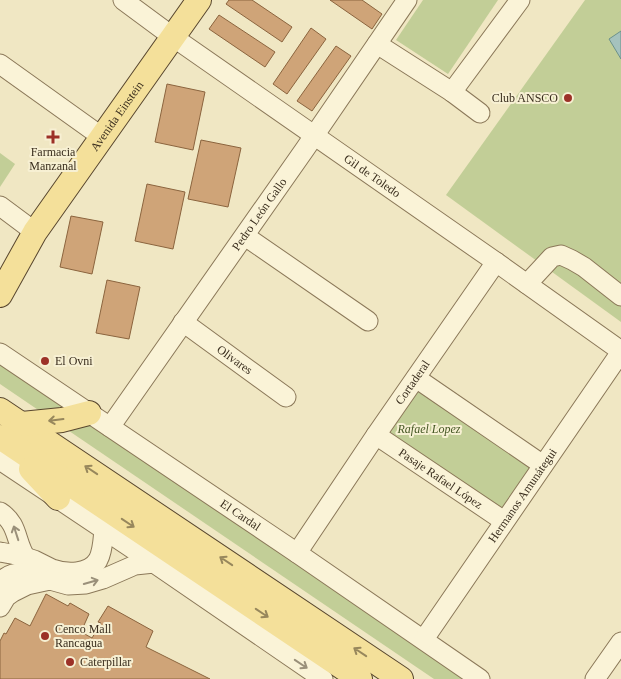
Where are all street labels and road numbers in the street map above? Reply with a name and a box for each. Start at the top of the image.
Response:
street label: Avenida Einstein [87,79,146,154]
street label: Gil de Toledo [341,151,403,200]
street label: Pedro León Gallo [229,175,290,253]
street label: Olivares [214,342,256,377]
street label: Cortaderal [392,357,433,407]
street label: Pasaje Rafael López [396,445,485,512]
street label: Hermanos Amunátegui [485,445,560,545]
street label: El Cardal [218,496,264,534]

